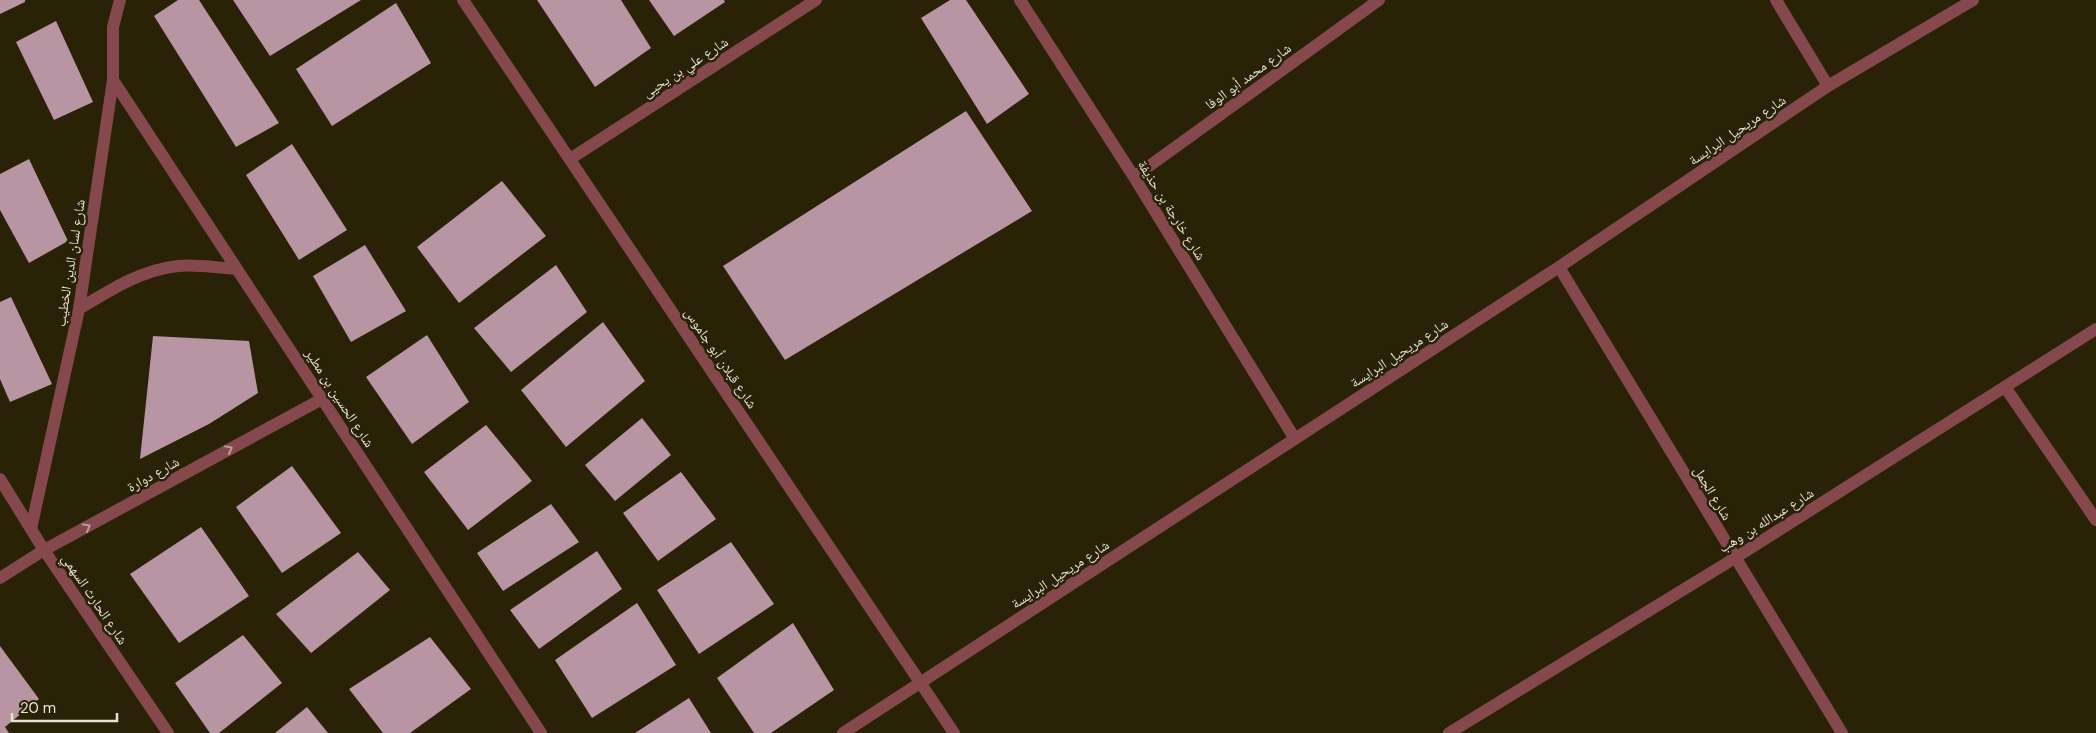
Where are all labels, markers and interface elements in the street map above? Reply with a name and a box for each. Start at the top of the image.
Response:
street label: شارع علي بن يحيى [639,33,733,104]
street label: شارع محمد أبو الوفا [1201,39,1295,114]
street label: شارع مريحيل البرايسة [1685,91,1790,170]
street label: شارع خارجة بن حذيفة [1133,156,1210,264]
street label: شارع لسان الدين الخطيب [51,198,90,328]
street label: شارع قبلان أبو جاموس [680,304,761,412]
street label: شارع مريحيل البرايسة [1347,315,1452,392]
street label: شارع الحسين بن مطير [300,345,379,451]
one-way arrow [224,446,233,456]
street label: شارع دوارة [124,452,183,497]
street label: شارع الجمل [1689,463,1736,524]
street label: شارع عبدالله بن وهب [1715,484,1817,557]
one-way arrow [81,523,90,533]
street label: شارع مريحيل البرايسة [1008,536,1113,613]
street label: شارع الحارث السهمي [56,550,132,649]
scale bar [12,690,118,722]
text: 20 m [20,698,56,718]

